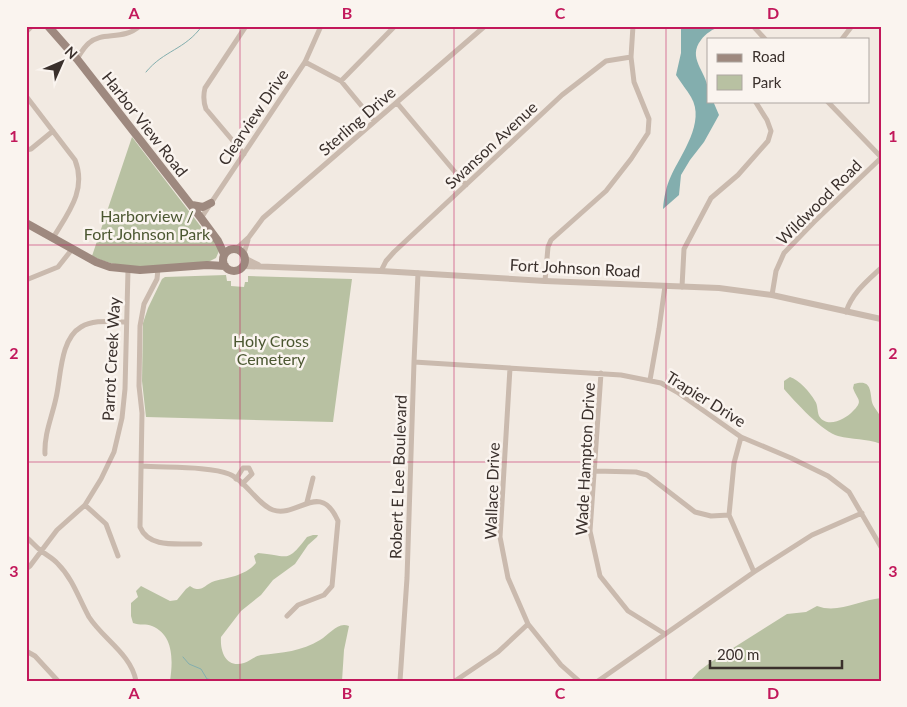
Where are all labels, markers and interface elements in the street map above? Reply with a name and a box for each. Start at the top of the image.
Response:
text: A [127,3,140,22]
text: B [342,3,352,22]
text: C [555,3,566,22]
text: D [767,3,779,22]
north arrow [38,38,88,88]
legend [707,38,870,102]
text: N [62,43,81,62]
text: Road [752,47,785,65]
street label: Clearview Drive [213,65,292,168]
street label: Harbor View Road [99,68,192,180]
text: Park [752,73,782,91]
street label: Sterling Drive [314,82,399,159]
street label: Swanson Avenue [441,97,541,192]
text: 1 [9,126,19,145]
text: 1 [888,126,898,145]
street label: Wildwood Road [772,155,865,248]
park label: Harborview / Fort Johnson Park [84,206,211,243]
street label: Fort Johnson Road [509,255,641,280]
street label: Parrot Creek Way [98,296,123,421]
park label: Holy Cross Cemetery [233,331,309,368]
text: 2 [9,343,19,362]
text: 2 [888,343,898,362]
street label: Trapier Drive [663,367,750,431]
street label: Wade Hampton Drive [571,382,598,536]
street label: Robert E Lee Boulevard [385,395,410,559]
street label: Wallace Drive [480,442,503,540]
text: 3 [9,561,19,580]
text: 3 [888,561,898,580]
scale bar [710,637,842,669]
text: 200 m [717,645,759,663]
text: A [127,683,140,702]
text: B [342,683,352,702]
text: C [555,683,566,702]
text: D [767,683,779,702]

